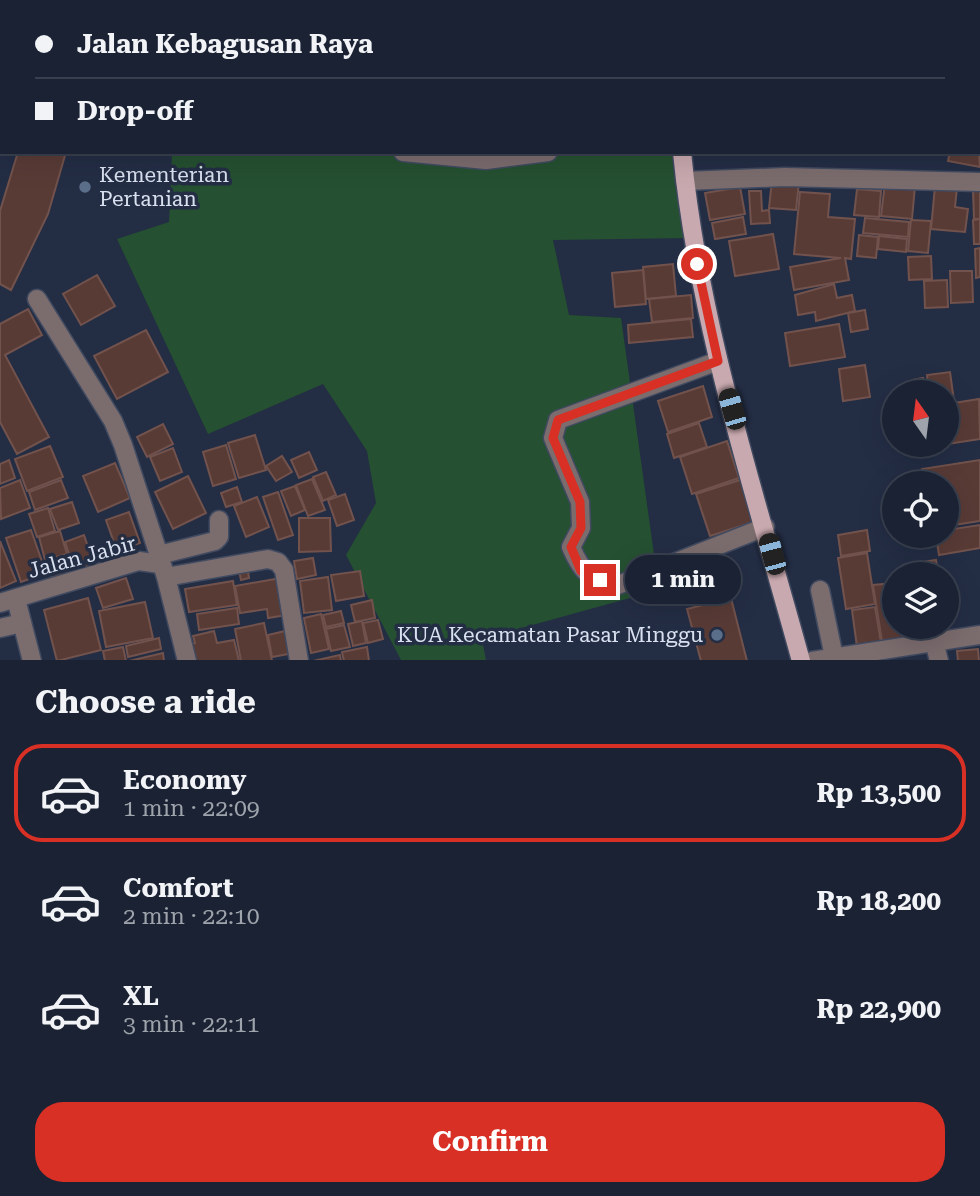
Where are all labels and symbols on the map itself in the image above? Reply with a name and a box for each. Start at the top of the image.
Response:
place label: Kementerian Pertanian [99,163,229,211]
marker: Kementerian Pertanian [77,179,93,195]
route start [681,248,713,280]
north arrow [882,380,959,457]
car [717,386,748,432]
street label: Jalan Jabir [25,531,139,583]
car [757,531,788,577]
callout: 1 min [624,556,740,604]
route end [584,564,616,596]
place label: KUA Kecamatan Pasar Minggu [397,623,703,647]
marker: KUA Kecamatan Pasar Minggu [709,627,725,643]

